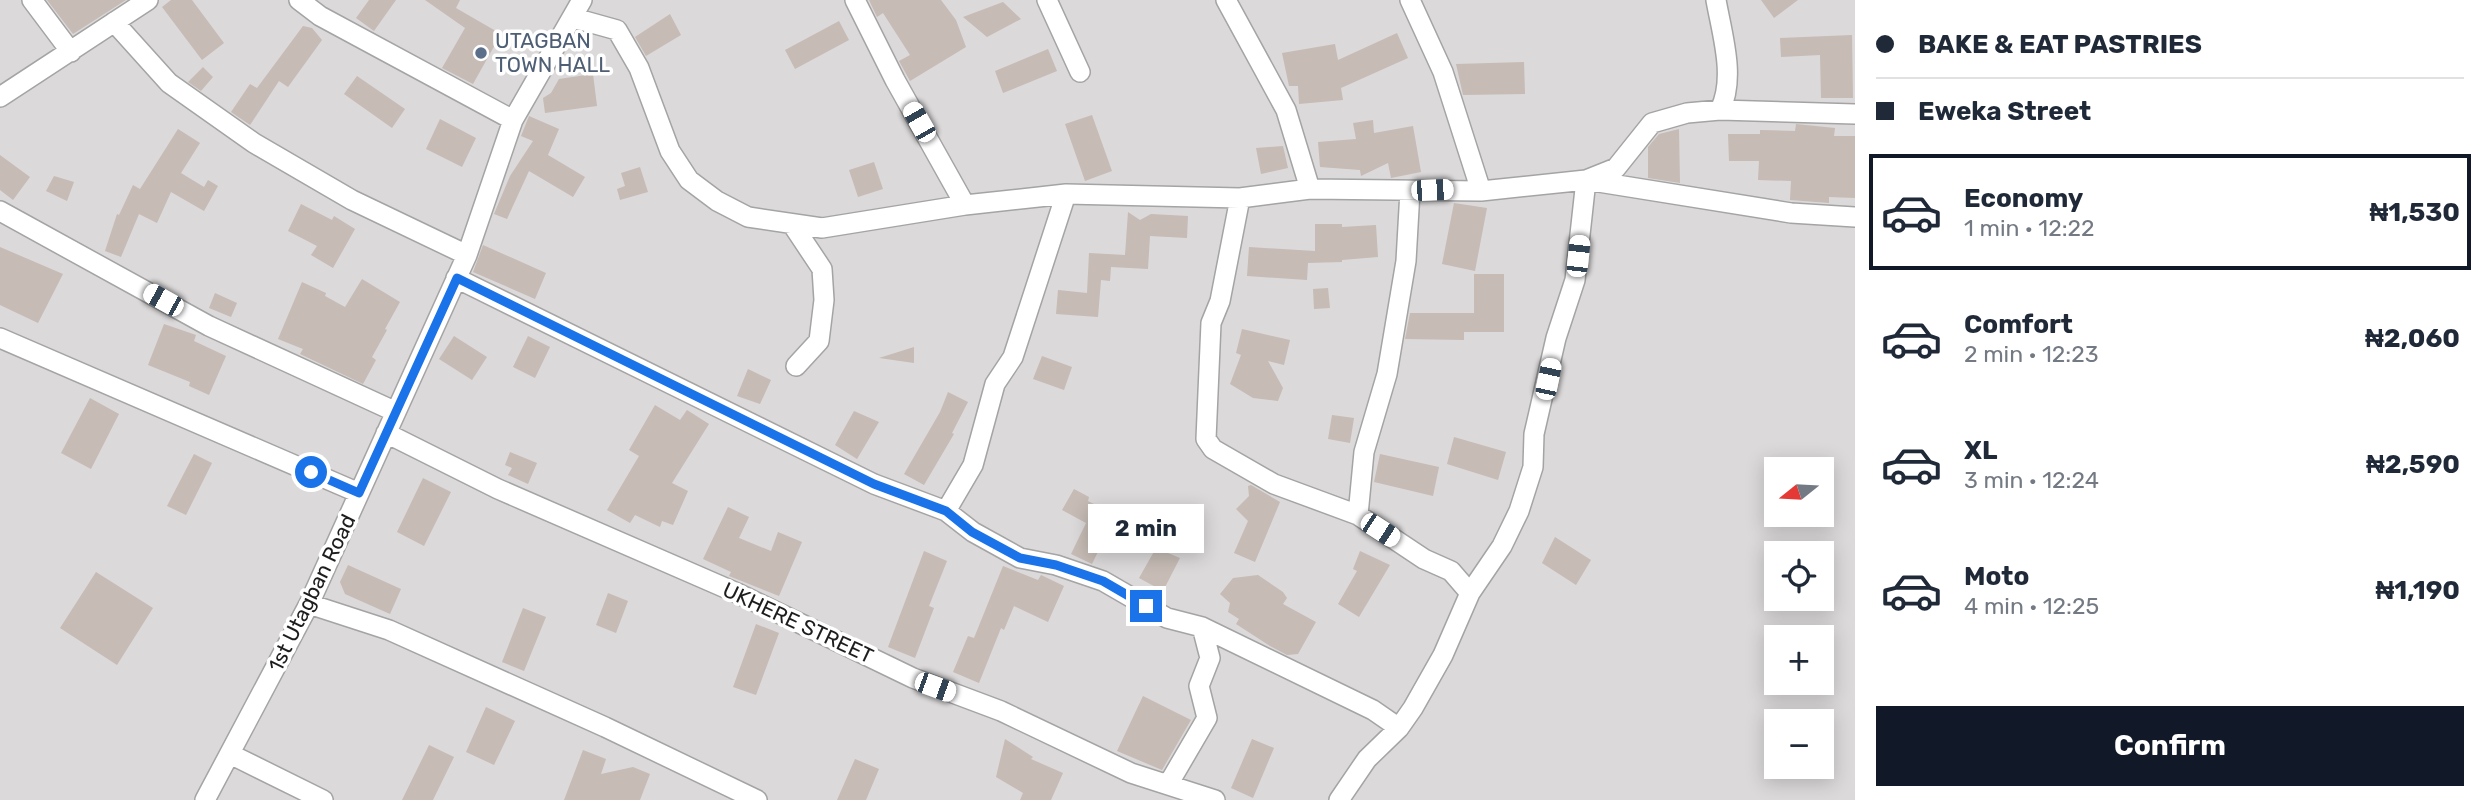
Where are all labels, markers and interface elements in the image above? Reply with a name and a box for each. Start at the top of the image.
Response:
place label: UTAGBAN TOWN HALL [495,28,610,77]
text: BAKE & EAT PASTRIES [1918,29,2202,60]
marker: UTAGBAN TOWN HALL [473,45,489,61]
text: Eweka Street [1918,96,2091,127]
car [900,99,939,145]
car [1411,179,1454,201]
icon: car [1880,181,1943,244]
text: Economy [1964,183,2083,214]
text: ₦1,530 [2369,197,2460,228]
text: 1 min · 12:22 [1964,214,2095,242]
car [1566,234,1591,278]
car [140,281,187,319]
icon: car [1880,307,1943,370]
text: Comfort [1964,309,2073,340]
text: ₦2,060 [2365,323,2460,354]
text: 2 min · 12:23 [1964,340,2099,368]
car [1534,356,1563,402]
icon: car [1880,433,1943,496]
text: XL [1964,435,1997,466]
text: ₦2,590 [2366,449,2460,480]
route start [295,456,327,488]
north arrow [1764,457,1834,527]
map controls [1764,457,1834,779]
text: 3 min · 12:24 [1964,466,2099,494]
callout: 2 min [1088,504,1204,554]
street label: 1st Utagban Road [263,510,360,675]
car [1357,510,1404,550]
text: 2 min [1115,514,1177,542]
button: locate [1764,541,1834,611]
icon: car [1880,559,1943,622]
text: Moto [1964,561,2029,592]
text: ₦1,190 [2375,575,2460,606]
street label: UKHERE STREET [719,577,877,668]
route end [1130,590,1162,622]
text: 4 min · 12:25 [1964,592,2099,620]
button: + [1764,625,1834,695]
car [912,670,959,704]
button: Confirm [1876,706,2464,786]
button: − [1764,709,1834,779]

